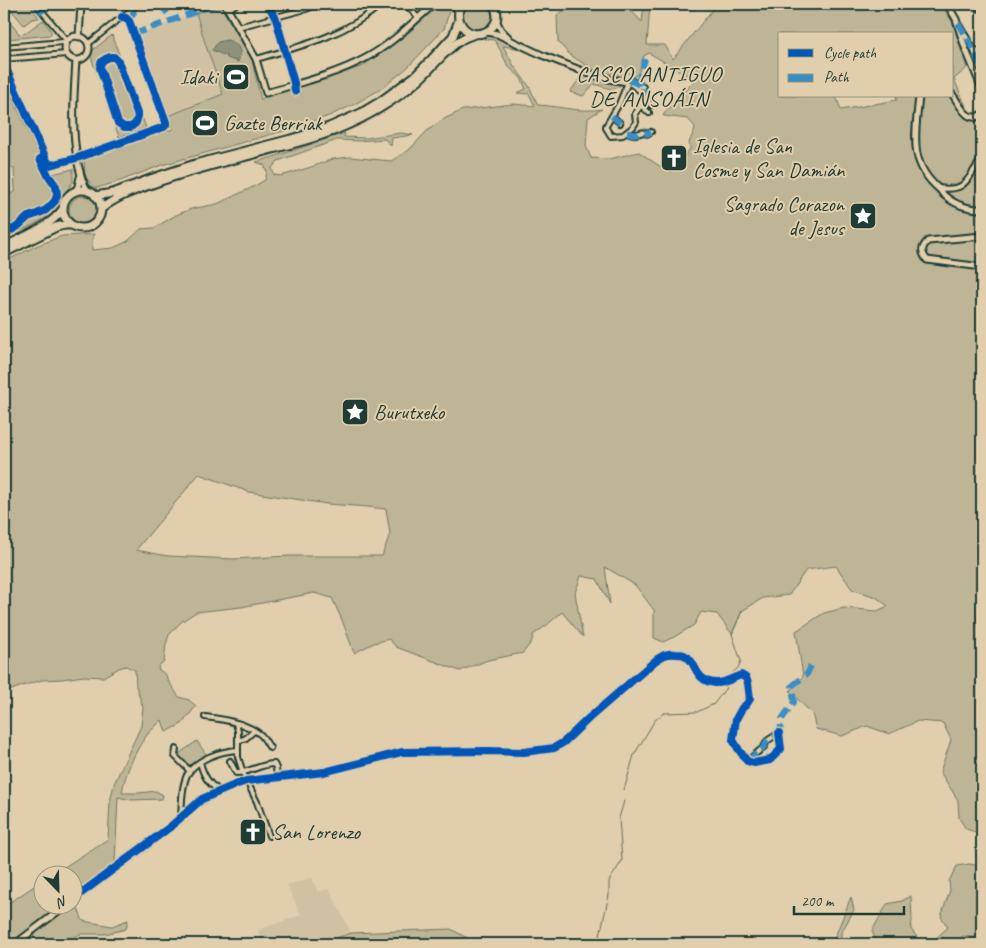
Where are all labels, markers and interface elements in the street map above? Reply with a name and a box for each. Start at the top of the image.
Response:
legend [778,32,954,98]
text: Cycle path [824,44,876,63]
district label: CASCO ANTIGUO DE ANSOÁIN [576,60,723,113]
sports icon: Idaki [221,62,251,92]
place label: Idaki [180,64,220,90]
text: Path [824,68,850,87]
sports icon: Gazte Berriak [190,108,220,138]
place label: Gazte Berriak [224,110,323,136]
place label: Iglesia de San Cosme y San Damián [693,133,845,183]
church icon: Iglesia de San Cosme y San Damián [659,143,689,173]
place label: Sagrado Corazon de Jesus [724,191,846,241]
place icon: Sagrado Corazon de Jesus [848,201,878,231]
place icon: Burutxeko [340,397,370,427]
place label: Burutxeko [374,399,446,425]
church icon: San Lorenzo [238,817,268,847]
place label: San Lorenzo [272,819,362,845]
north arrow [32,866,82,916]
scale bar [794,883,904,915]
text: N [53,892,70,912]
text: 200 m [801,892,835,911]

